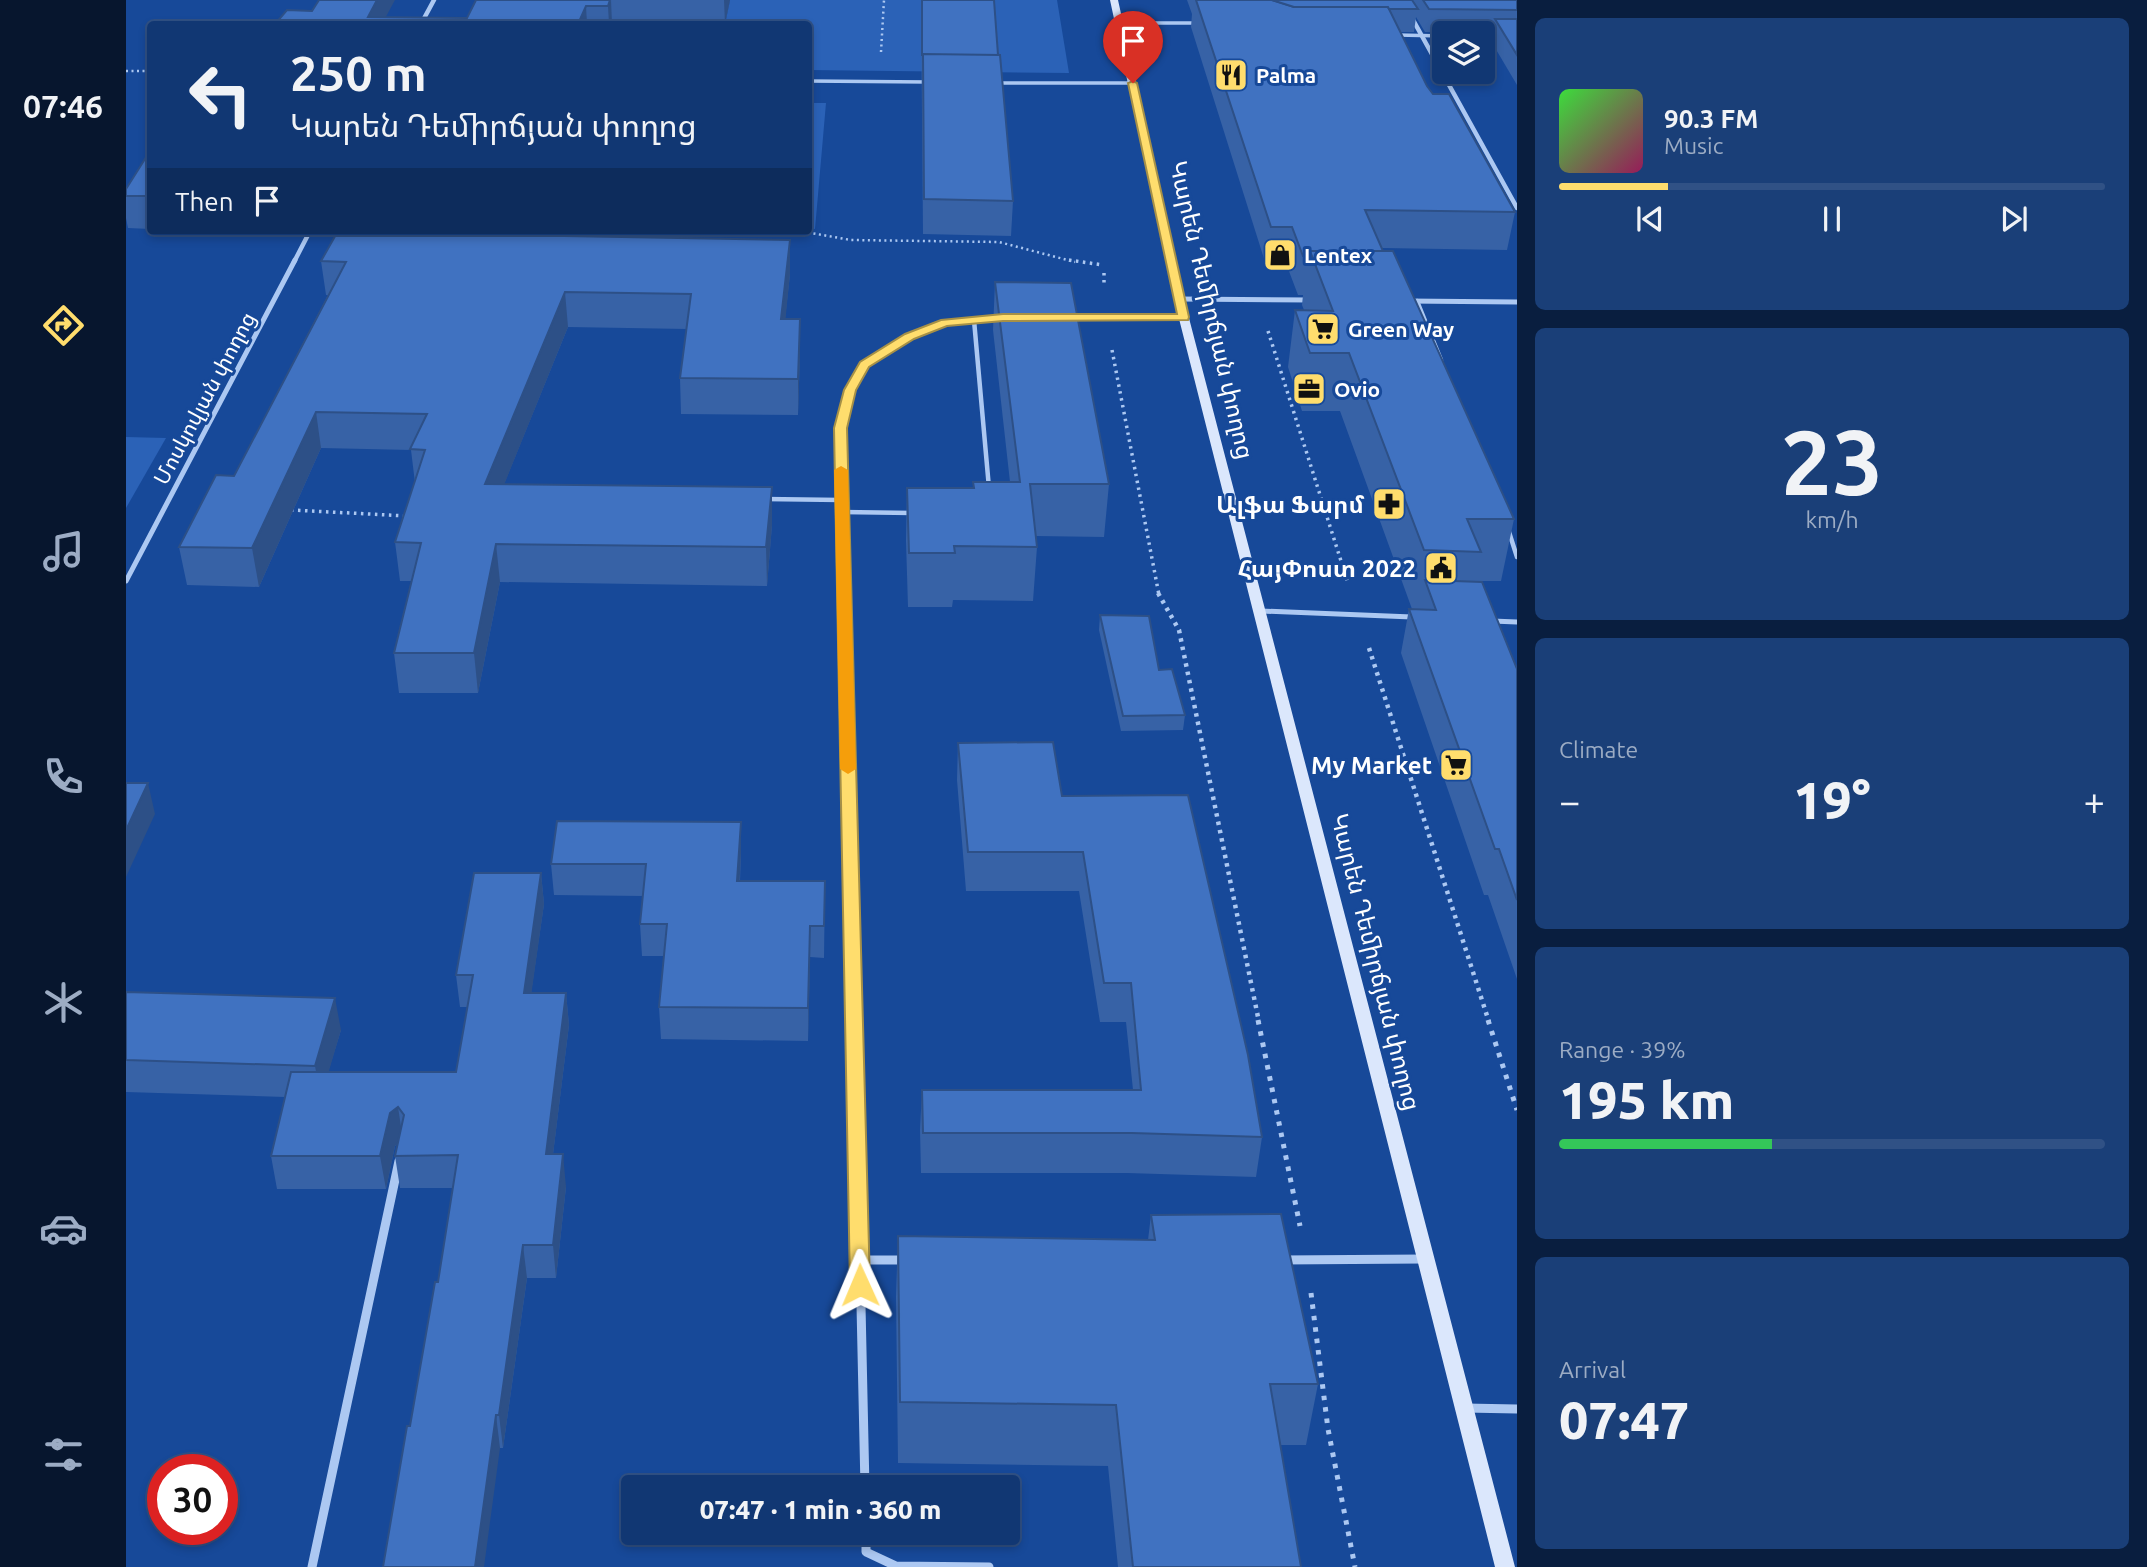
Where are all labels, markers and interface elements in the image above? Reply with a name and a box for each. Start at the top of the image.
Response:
pin [1103,11,1163,83]
map controls [1432,21,1495,84]
button: layers [1432,21,1495,84]
icon: arrive [1114,22,1152,60]
text: 250 m [290,45,427,100]
icon: left [175,49,266,140]
restaurant icon: Palma [1212,56,1250,94]
place label: Palma [1256,63,1316,87]
text: 07:46 [23,88,103,124]
text: 90.3 FM [1664,104,1758,133]
text: Կարեն Դեմիրճյան փողոց [290,107,697,143]
text: Music [1664,133,1723,158]
street label: Կարեն Դեմիրճյան փողոց [1164,158,1259,462]
icon: arrive [248,182,286,220]
text: Then [175,187,234,216]
icon: previous [1631,200,1669,238]
icon: pause [1813,200,1851,238]
icon: next [1995,200,2033,238]
shop icon: Lentex [1261,236,1299,274]
place label: Lentex [1304,243,1373,267]
icon: directions [39,301,88,350]
street label: Մոսկովյան փողոց [148,308,260,489]
supermarket icon: Green Way [1304,310,1342,348]
place label: Green Way [1348,317,1454,341]
office icon: Ovio [1290,370,1328,408]
place label: Ovio [1334,377,1380,401]
text: 23 [1781,410,1883,512]
pharmacy icon: Ալֆա Ֆարմ [1370,485,1408,523]
place label: Ալֆա Ֆարմ [1216,491,1364,519]
text: km/h [1805,507,1859,532]
icon: music [39,527,88,576]
public building icon: ՀայՓոստ 2022 [1422,549,1460,587]
place label: ՀայՓոստ 2022 [1237,555,1416,583]
text: Climate [1559,737,1638,762]
supermarket icon: My Market [1437,746,1475,784]
icon: phone [39,752,88,801]
place label: My Market [1311,752,1432,779]
text: 19° [1793,771,1871,829]
text: − [1559,780,1580,822]
text: + [2084,780,2105,822]
street label: Կարեն Դեմիրճյան փողոց [1325,811,1426,1114]
icon: climate [39,978,88,1027]
text: Range · 39% [1559,1037,1686,1062]
text: 195 km [1559,1071,1734,1129]
icon: car [39,1204,88,1253]
position arrow [823,1248,897,1322]
text: Arrival [1559,1357,1626,1382]
text: 07:47 [1559,1391,1689,1449]
icon: filters [39,1430,88,1479]
speed limit sign: 30 [147,1454,238,1545]
text: 07:47 · 1 min · 360 m [700,1495,941,1524]

